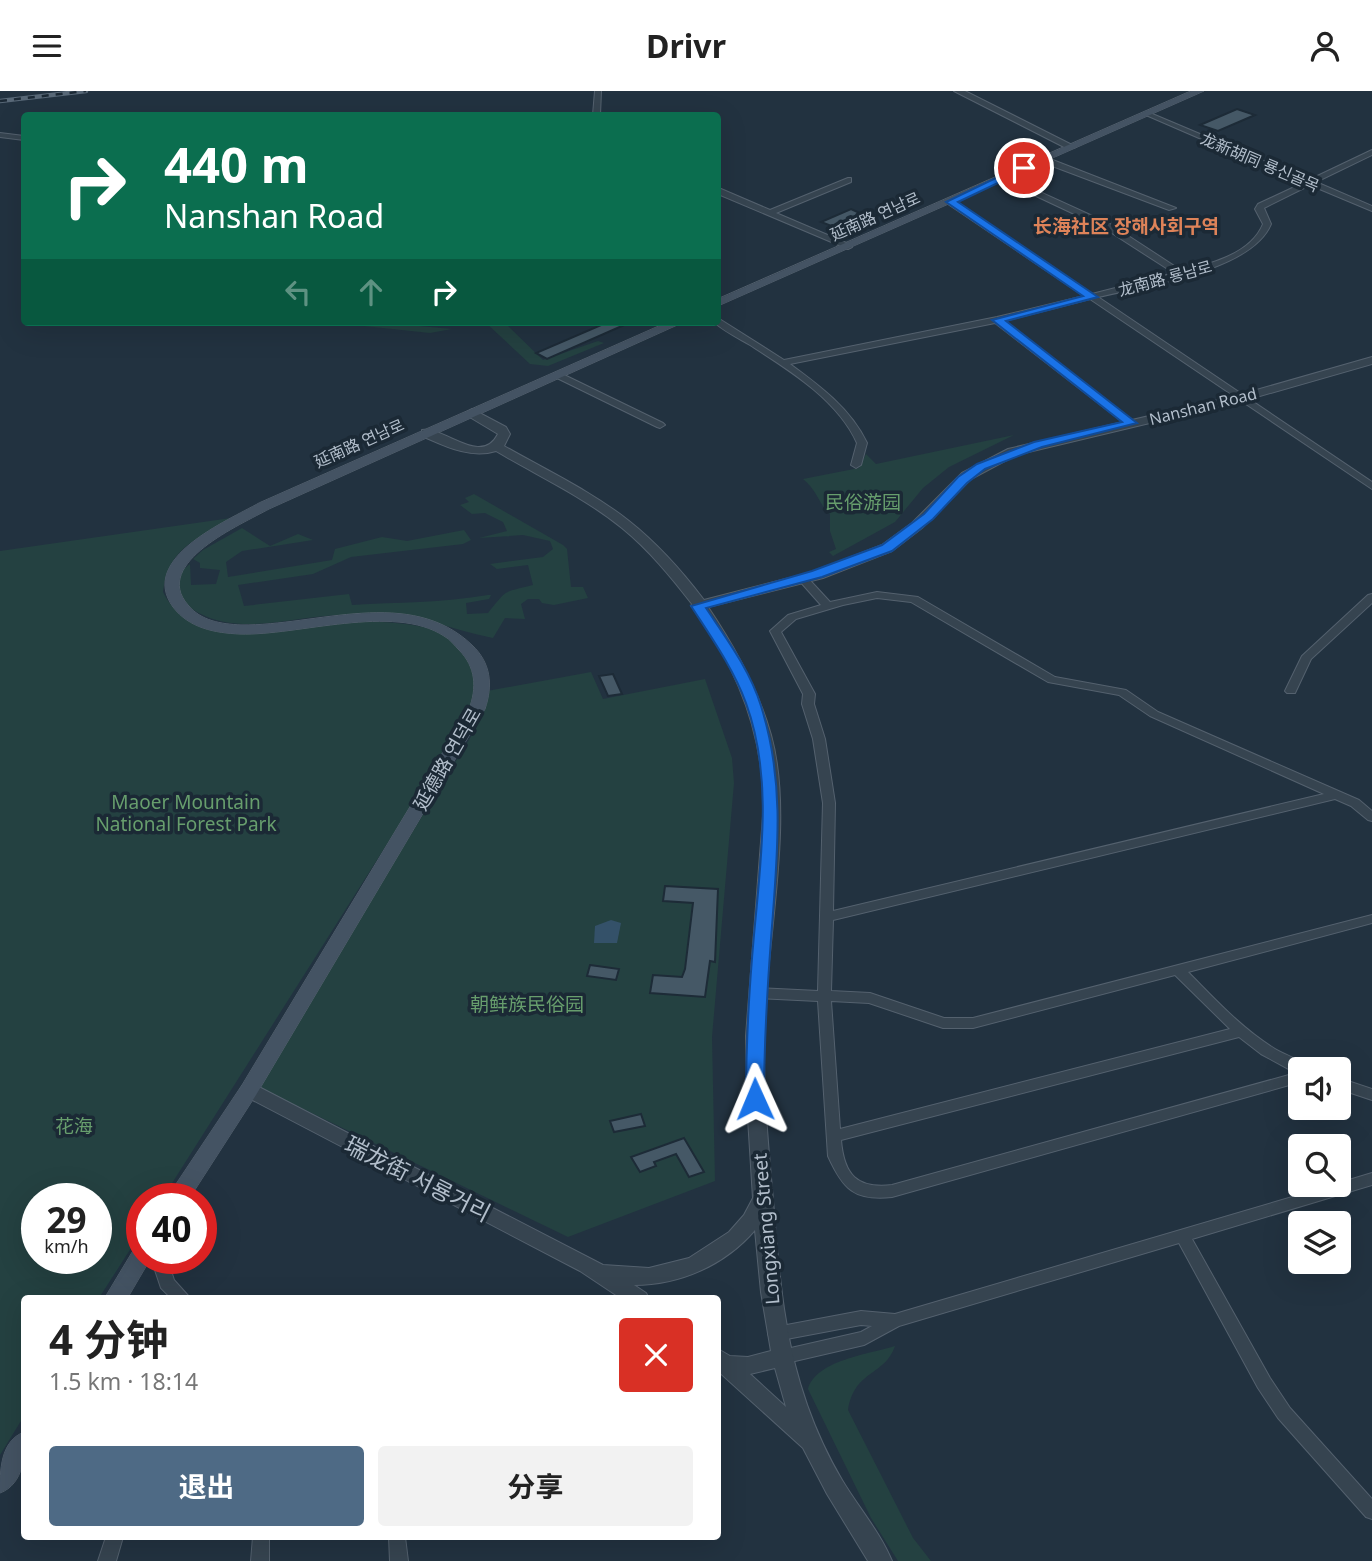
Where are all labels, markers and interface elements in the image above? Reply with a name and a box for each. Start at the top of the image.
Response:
text: Drivr [646,24,726,67]
icon: menu [28,27,66,65]
icon: person [1306,27,1344,65]
street label: 龙新胡同 룡신골목 [1197,127,1323,197]
text: 440 m [164,131,309,197]
pin [994,138,1054,198]
icon: right [49,140,140,231]
icon: arrive [1005,149,1043,187]
street label: 延南路 연남로 [827,186,924,246]
text: Nanshan Road [164,194,384,237]
district label: 长海社区 장해사회구역 [1033,213,1219,239]
street label: 龙南路 룡남로 [1116,255,1215,301]
icon: left [279,273,317,311]
icon: ahead [352,273,390,311]
icon: right [425,273,463,311]
street label: Nanshan Road [1147,382,1259,430]
street label: 延南路 연남로 [311,413,408,473]
park label: 民俗游园 [825,489,901,515]
street label: 延德路 연덕로 [407,703,487,815]
park label: Maoer Mountain National Forest Park [95,789,277,837]
park label: 朝鲜族民俗园 [470,991,584,1017]
map controls [1288,1057,1351,1274]
button: sound [1288,1057,1351,1120]
position arrow [718,1062,792,1136]
park label: 花海 [55,1113,93,1139]
street label: 瑞龙街 서룡거리 [340,1128,496,1228]
button: search [1288,1134,1351,1197]
street label: Longxiang Street [746,1152,786,1306]
speed limit sign: 40 [126,1183,217,1274]
text: 29 [46,1196,87,1243]
button: layers [1288,1211,1351,1274]
text: km/h [44,1234,89,1258]
text: 4 分钟 [49,1310,168,1367]
button: close [619,1318,693,1392]
text: 1.5 km · 18:14 [49,1365,198,1397]
button: 退出 [49,1446,364,1526]
button: 分享 [378,1446,693,1526]

